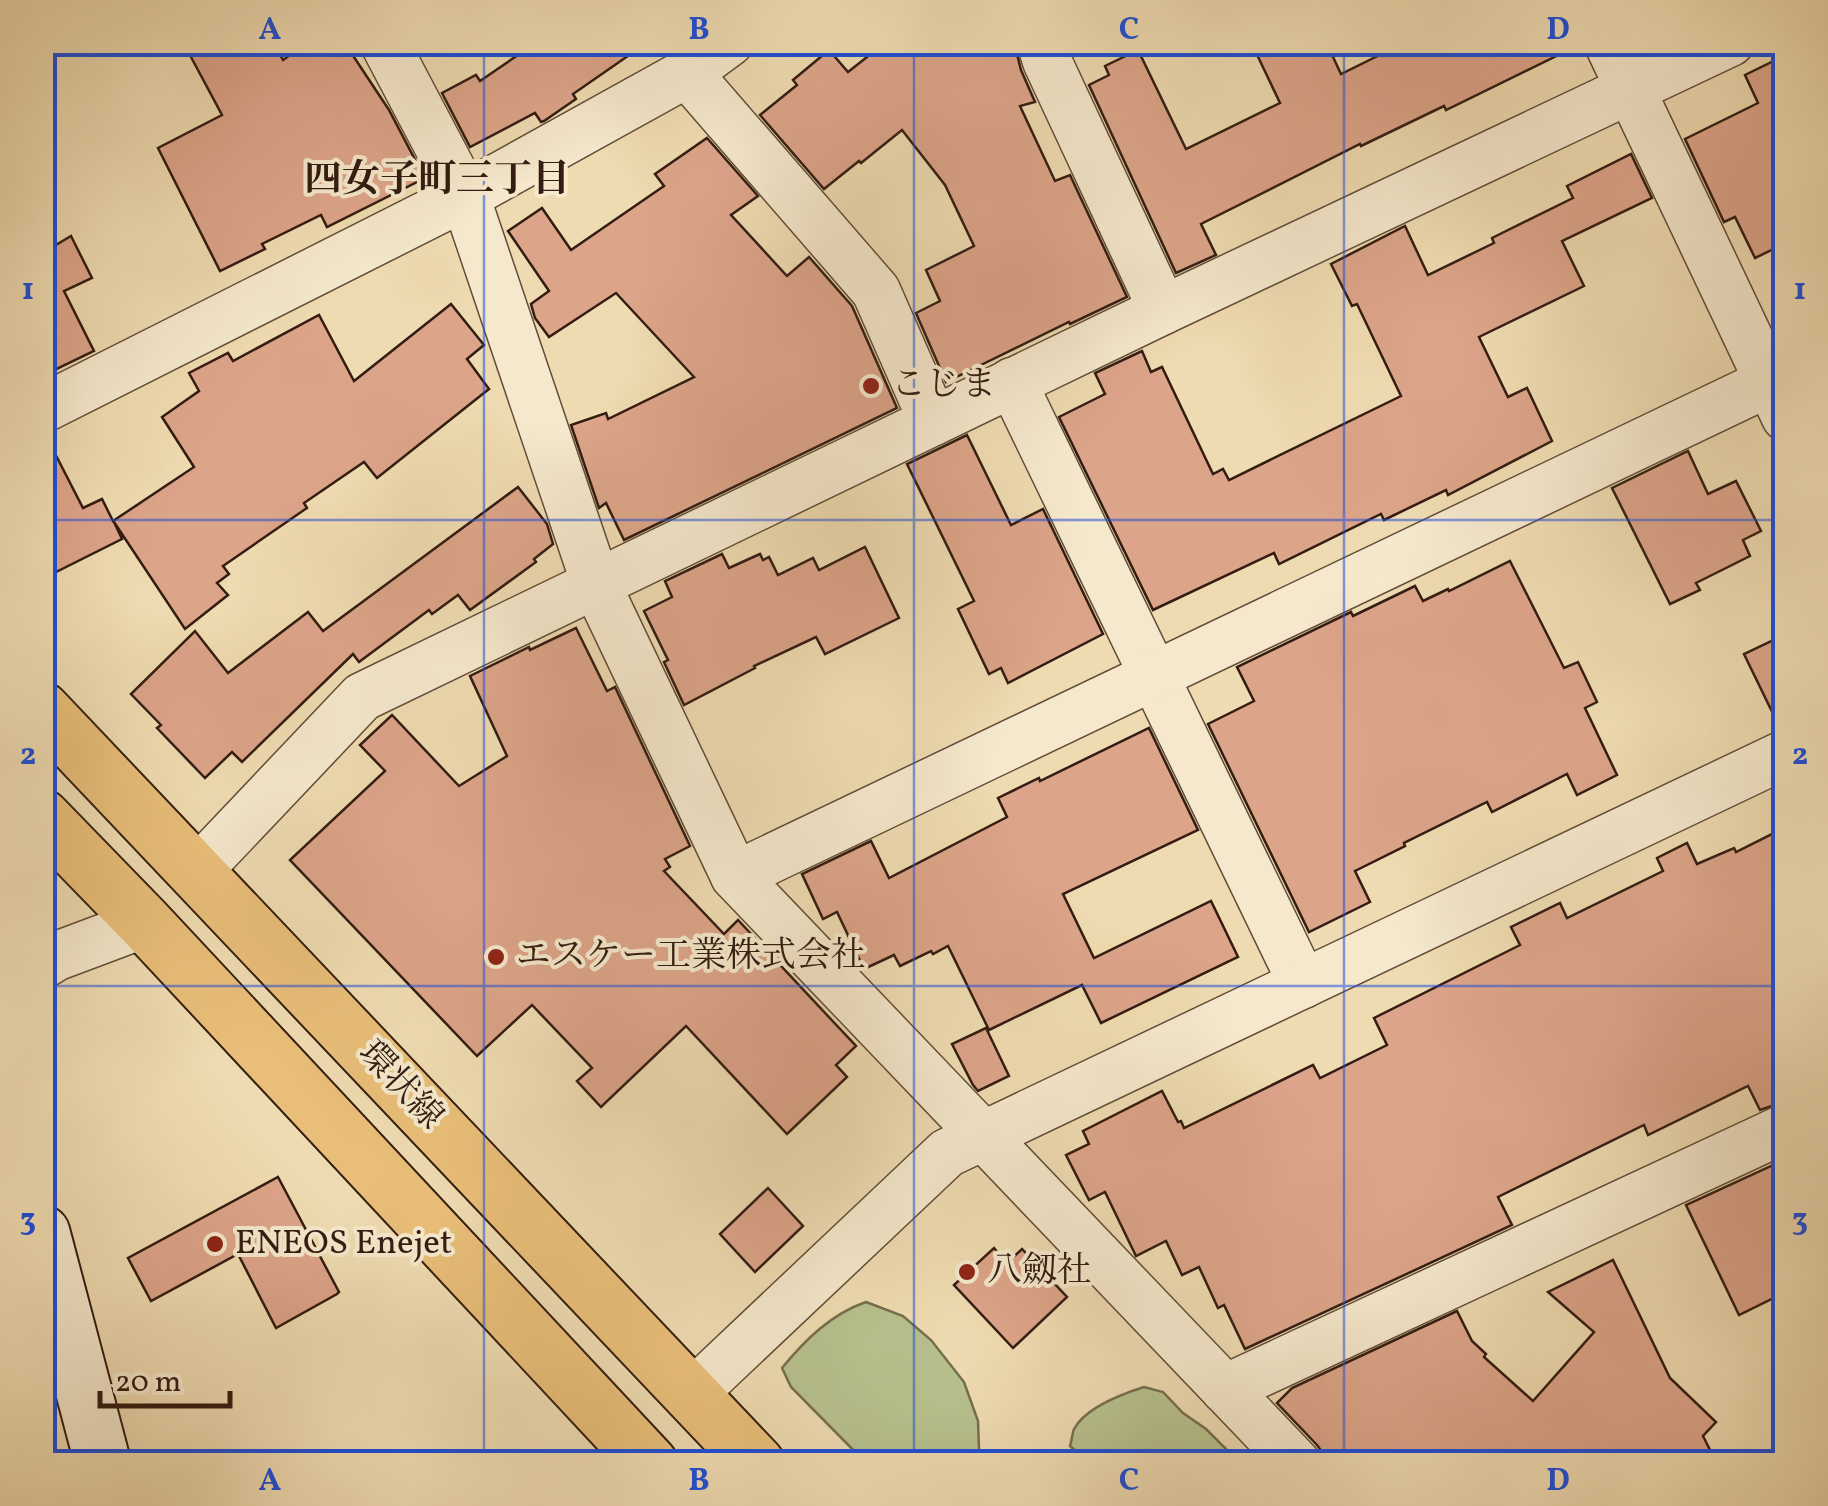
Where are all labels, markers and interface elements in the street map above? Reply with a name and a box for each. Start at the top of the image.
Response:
text: A [259,9,282,53]
text: B [688,9,710,53]
text: C [1119,9,1139,53]
text: D [1546,9,1570,53]
district label: 四女子町三丁目 [304,155,570,208]
text: 1 [22,269,34,313]
text: 1 [1794,269,1806,313]
place label: こじま [891,362,996,410]
marker: こじま [860,375,882,397]
text: 2 [20,734,36,778]
text: 2 [1792,734,1808,778]
place label: エスケー工業株式会社 [516,933,866,981]
marker: エスケー工業株式会社 [485,946,507,968]
street label: 環状線 [347,1031,453,1141]
text: 3 [20,1200,36,1244]
text: 3 [1792,1200,1808,1244]
place label: ENEOS Enejet [235,1220,452,1268]
marker: ENEOS Enejet [204,1233,226,1255]
place label: 八劔社 [987,1248,1092,1296]
marker: 八劔社 [956,1261,978,1283]
scale bar [100,1346,230,1408]
text: 20 m [115,1362,181,1404]
text: A [259,1460,282,1504]
text: B [688,1460,710,1504]
text: C [1119,1460,1139,1504]
text: D [1546,1460,1570,1504]

